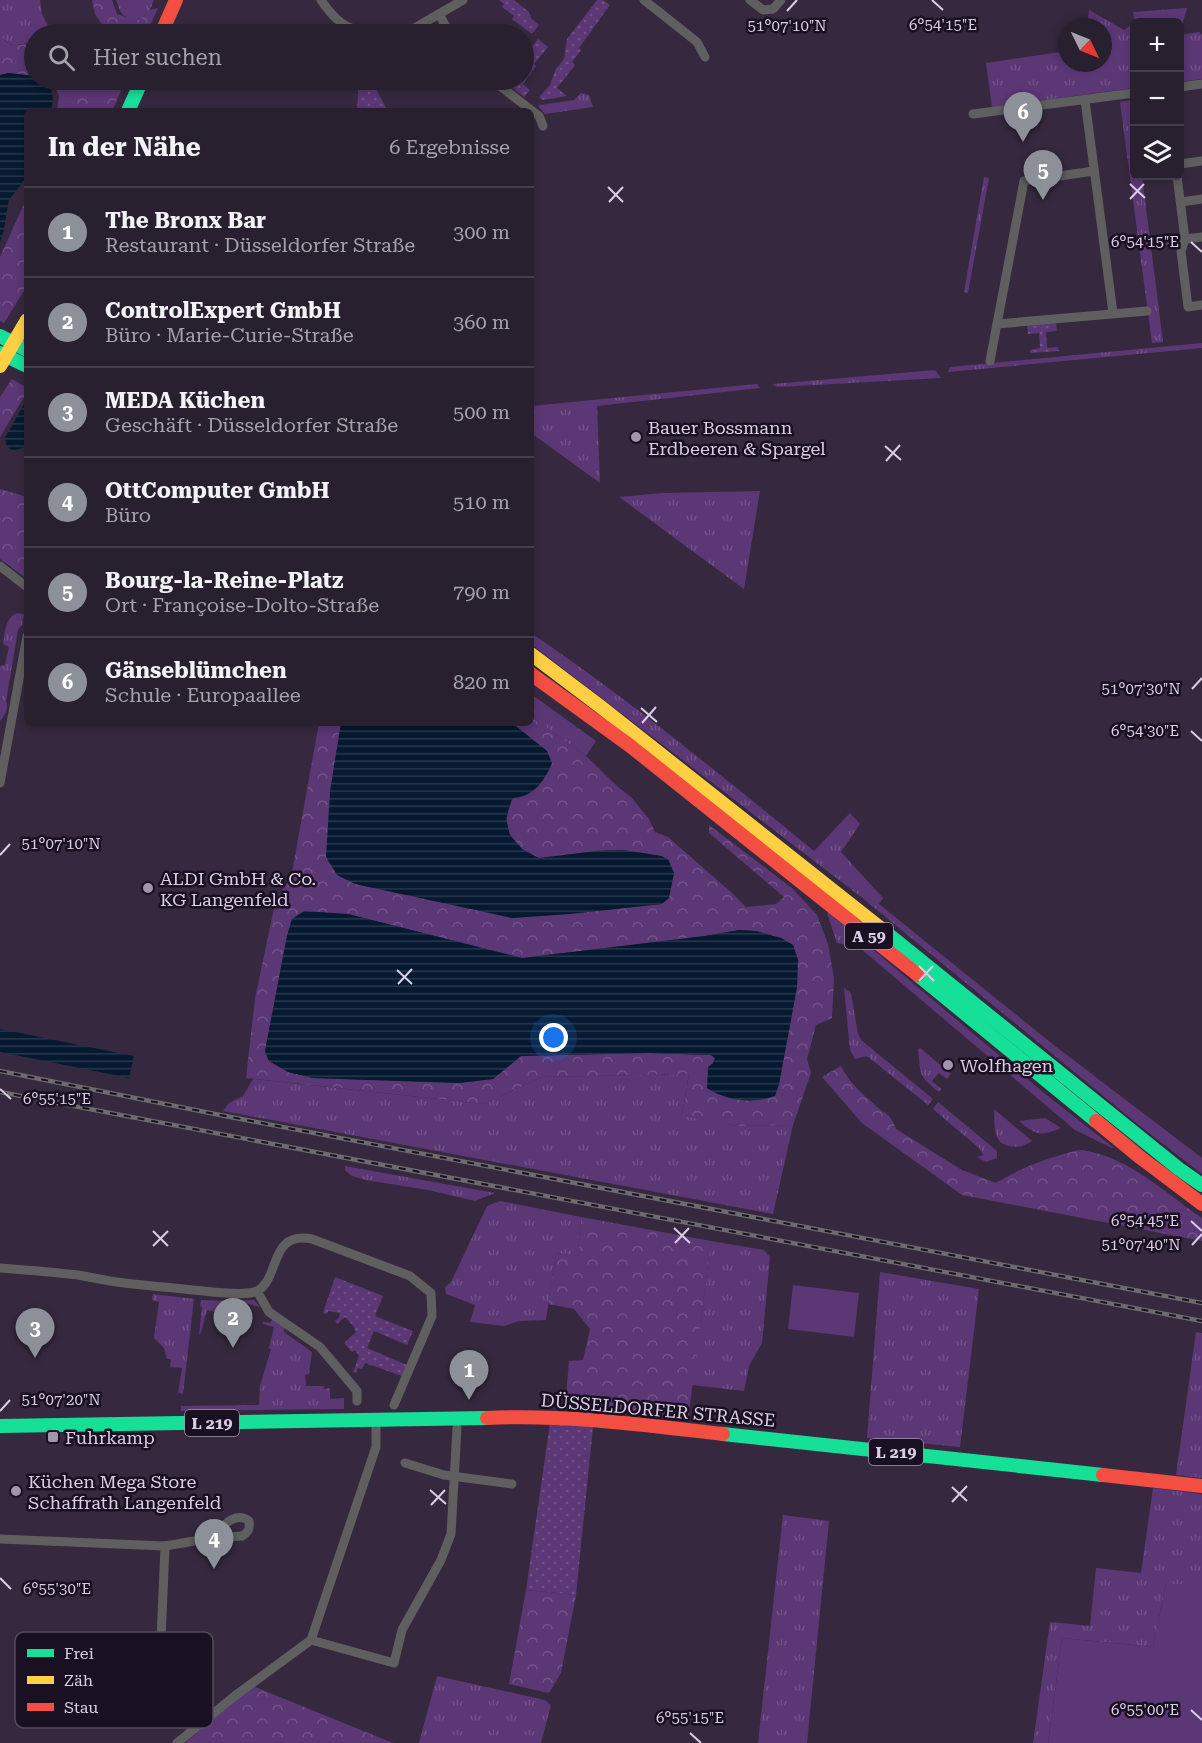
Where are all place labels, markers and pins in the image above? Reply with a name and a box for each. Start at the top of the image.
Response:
pin: 6 [1004,92,1042,142]
pin: 5 [1024,150,1062,200]
place label: Bauer Bossmann Erdbeeren & Spargel [648,417,826,459]
marker: Bauer Bossmann Erdbeeren & Spargel [629,430,643,444]
place label: ALDI GmbH & Co. KG Langenfeld [160,868,316,910]
marker: ALDI GmbH & Co. KG Langenfeld [141,881,155,895]
place label: Wolfhagen [960,1055,1054,1076]
marker: Wolfhagen [941,1058,955,1072]
pin: 2 [214,1298,252,1348]
pin: 3 [15,1308,54,1358]
pin: 1 [450,1350,488,1400]
place label: Fuhrkamp [65,1427,155,1448]
marker: Fuhrkamp [46,1430,60,1444]
place label: Küchen Mega Store Schaffrath Langenfeld [28,1471,222,1513]
marker: Küchen Mega Store Schaffrath Langenfeld [9,1484,23,1498]
pin: 4 [194,1520,234,1569]

